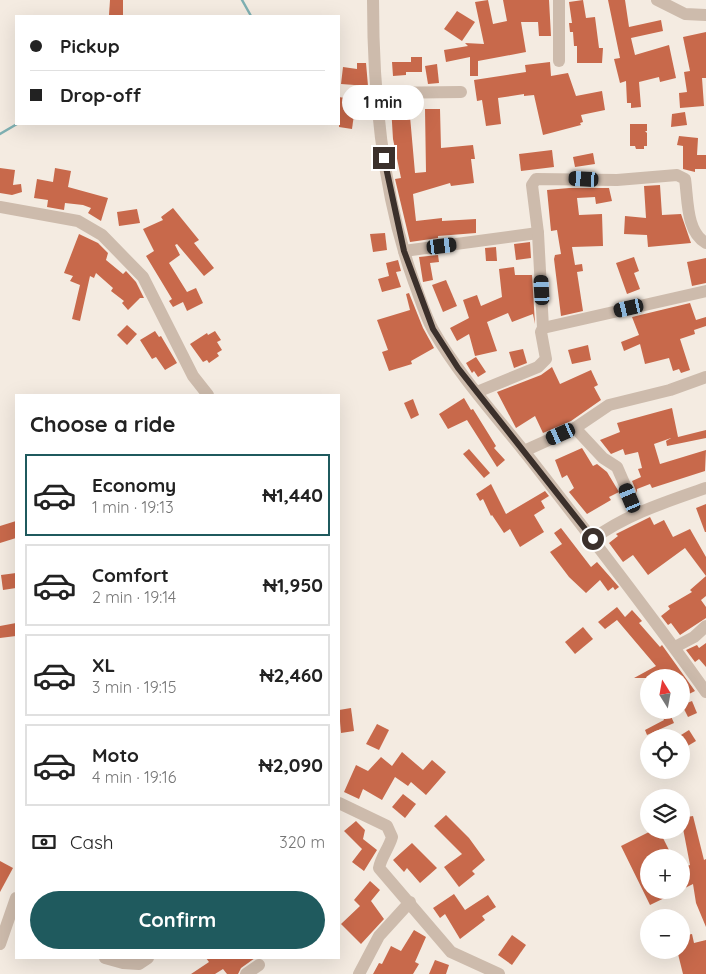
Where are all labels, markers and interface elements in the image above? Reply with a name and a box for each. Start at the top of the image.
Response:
text: Pickup [60,34,120,58]
text: Drop-off [60,83,141,107]
callout: 1 min [343,86,425,120]
text: 1 min [364,92,402,112]
route end [373,147,395,169]
car [568,171,599,187]
car [426,237,457,255]
car [533,275,550,305]
car [612,297,645,319]
text: Choose a ride [30,410,175,438]
car [544,421,577,447]
icon: car [32,473,77,518]
text: Economy [92,473,176,497]
car [617,481,642,515]
text: ₦1,440 [262,483,323,507]
text: 1 min · 19:13 [92,497,174,517]
route start [582,528,604,550]
icon: car [32,563,77,608]
text: Comfort [92,563,169,587]
text: ₦1,950 [263,573,323,597]
text: 2 min · 19:14 [92,587,176,607]
icon: car [32,653,77,698]
text: XL [92,653,115,677]
text: ₦2,460 [260,663,323,687]
north arrow [640,669,690,719]
map controls [640,669,690,959]
text: 3 min · 19:15 [92,677,176,697]
button: locate [640,729,690,779]
icon: car [32,743,77,788]
text: Moto [92,743,139,767]
text: ₦2,090 [259,753,323,777]
text: 4 min · 19:16 [92,767,176,787]
button: layers [640,789,690,839]
icon: cash [30,828,58,856]
text: Cash [70,830,114,854]
text: 320 m [279,832,325,852]
button: + [640,849,690,899]
button: Confirm [30,891,325,949]
button: − [640,909,690,959]

